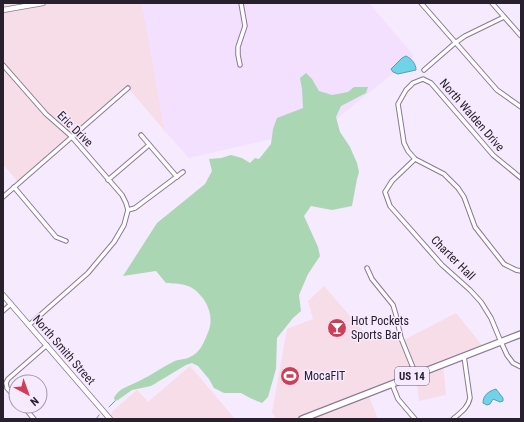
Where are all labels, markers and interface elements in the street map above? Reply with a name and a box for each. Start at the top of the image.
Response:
street label: North Walden Drive [437,76,507,154]
street label: Eric Drive [54,108,96,150]
street label: Charter Hall [428,233,478,283]
street label: North Smith Street [30,312,98,388]
place label: Hot Pockets Sports Bar [351,314,409,342]
bar icon: Hot Pockets Sports Bar [326,317,348,339]
sports icon: MocaFIT [279,365,301,387]
road number: US 14 [395,367,429,385]
place label: MocaFIT [304,369,345,383]
north arrow [8,374,48,414]
text: N [27,394,41,408]

